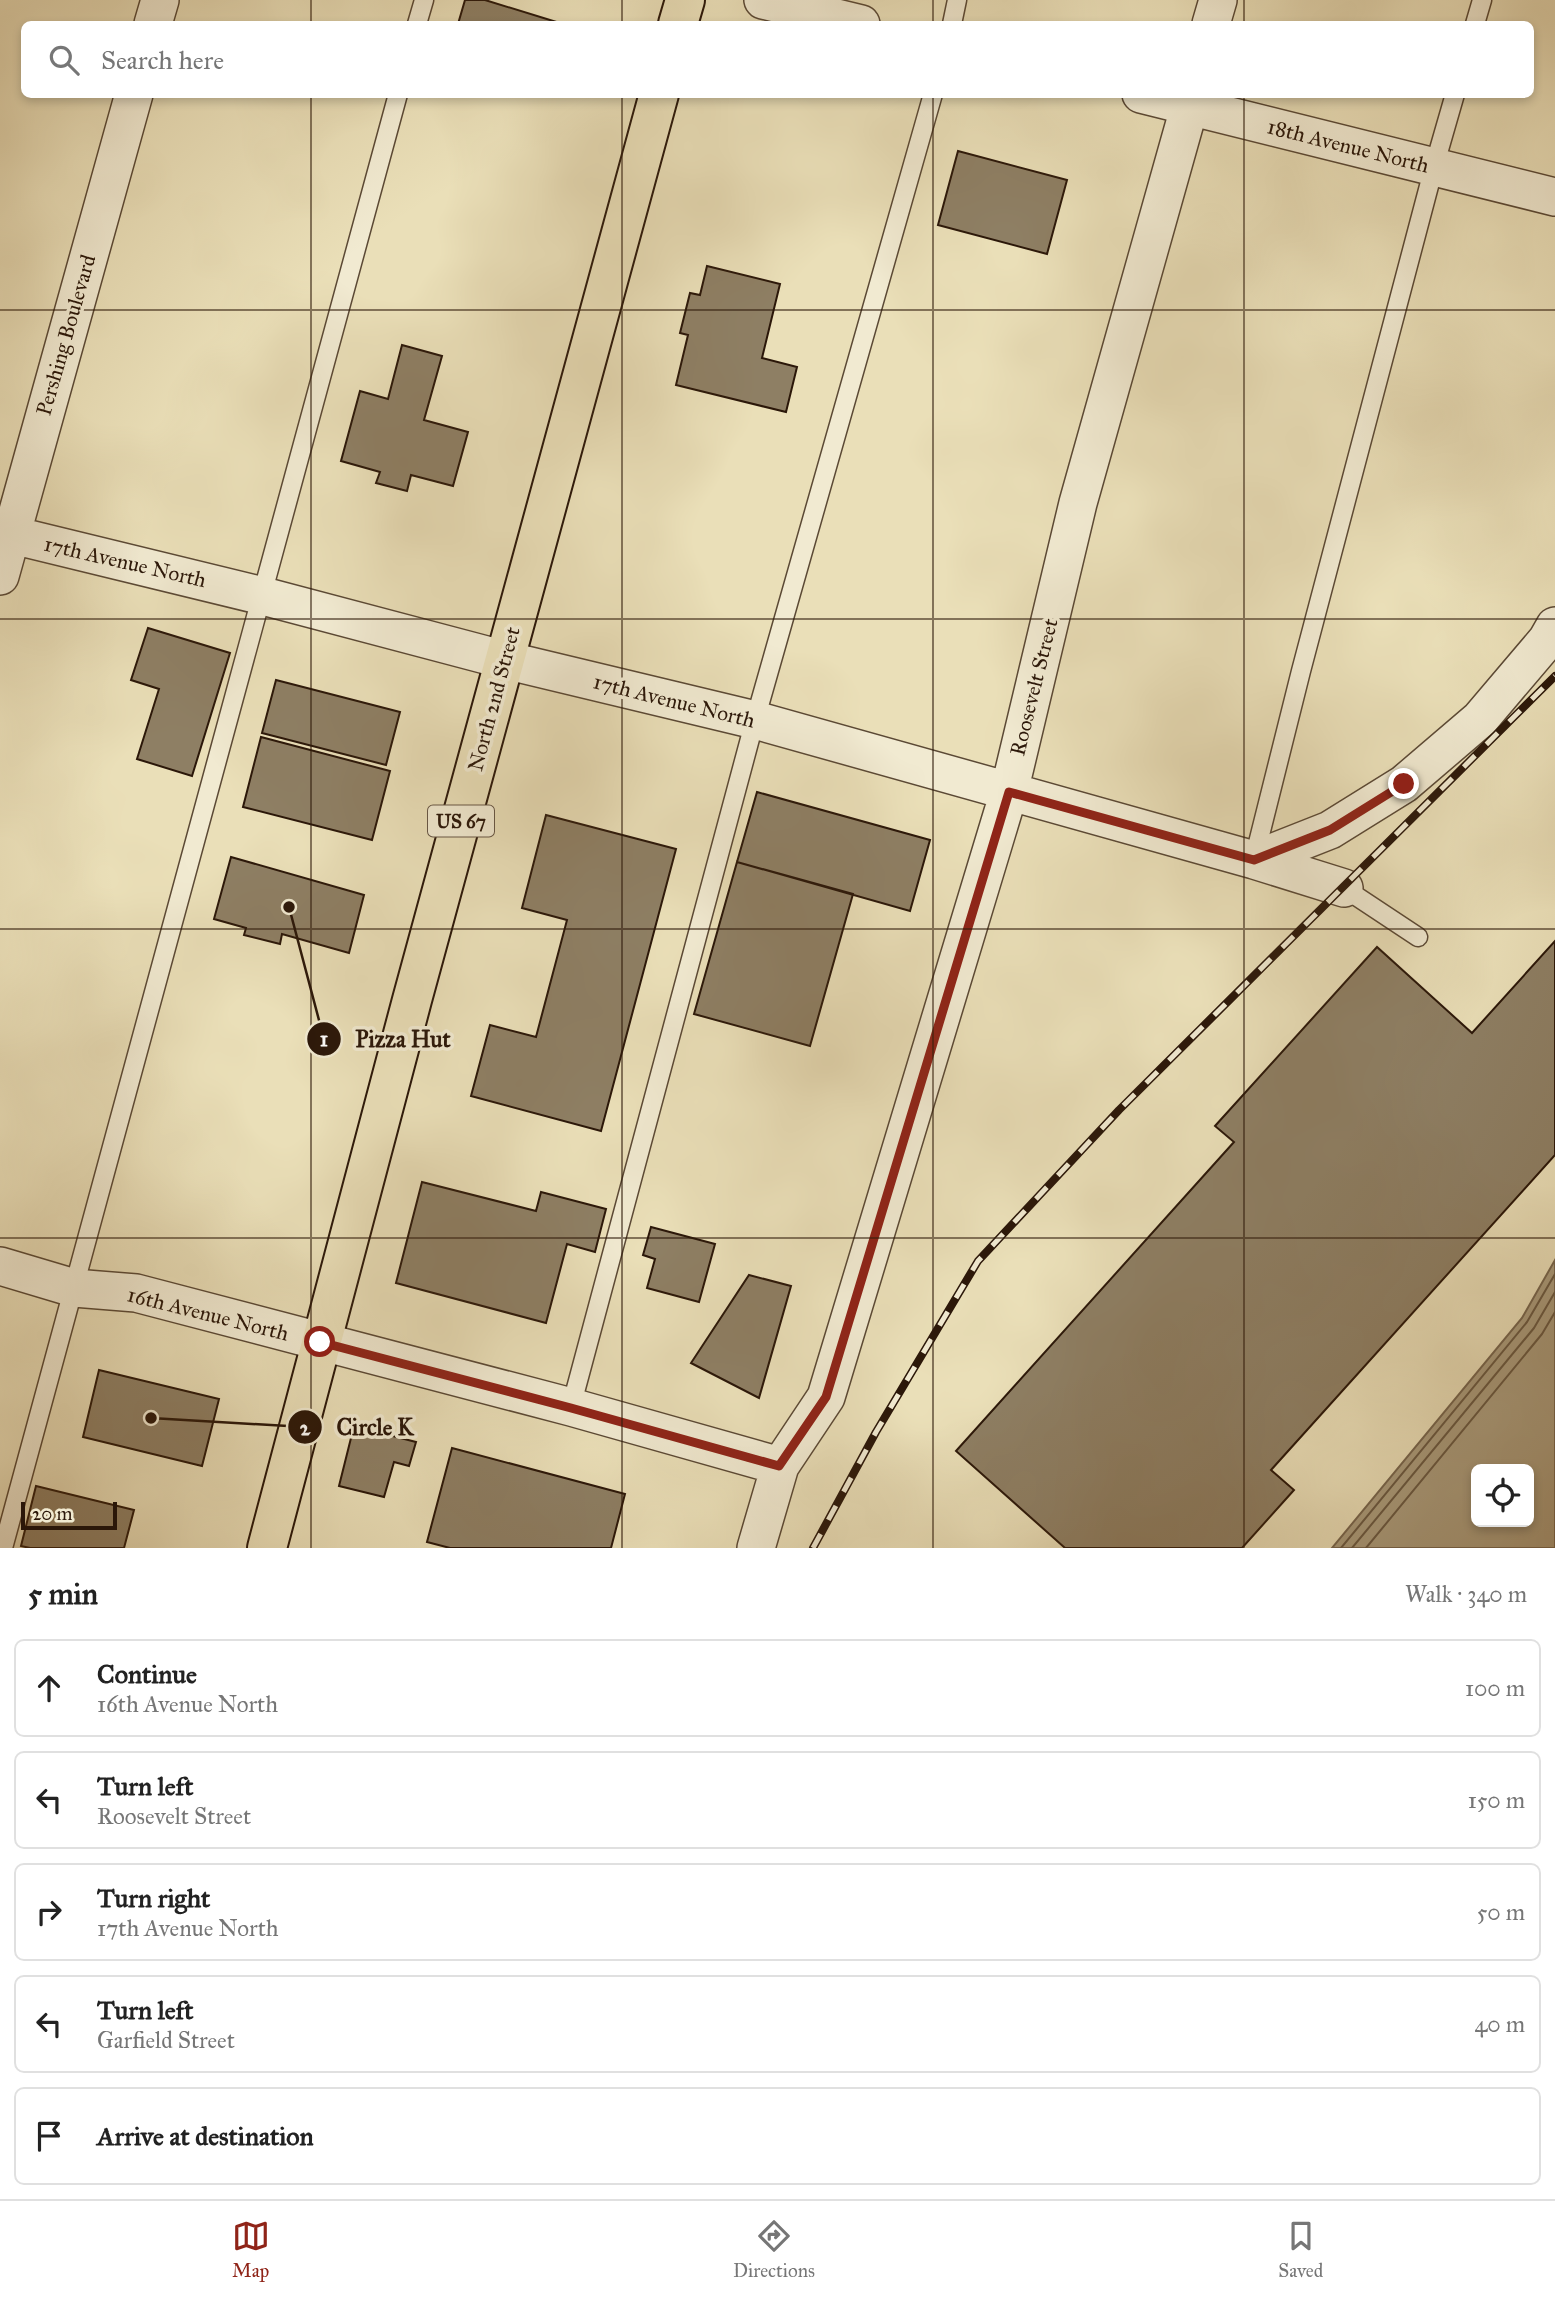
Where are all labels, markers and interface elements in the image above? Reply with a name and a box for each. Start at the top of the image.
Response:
search box [21,21,1534,98]
icon: search [45,41,83,79]
text: Search here [101,44,224,76]
street label: 18th Avenue North [1264,113,1432,179]
street label: Pershing Boulevard [31,251,102,418]
street label: 17th Avenue North [41,531,209,593]
street label: Roosevelt Street [1004,615,1064,758]
street label: North 2nd Street [462,623,526,774]
street label: 17th Avenue North [590,668,758,734]
route end [1388,768,1419,799]
road number: US 67 [428,806,494,836]
callout: Pizza Hut [307,1017,465,1061]
text: Pizza Hut [355,1025,452,1053]
text: 1 [320,1026,328,1052]
street label: 16th Avenue North [125,1281,292,1347]
route start [304,1326,335,1357]
callout: Circle K [287,1405,427,1449]
text: Circle K [336,1413,415,1441]
text: 2 [300,1415,311,1441]
map controls [1471,1464,1534,1527]
button: locate [1471,1464,1534,1527]
scale bar [21,1499,117,1531]
text: 20 m [32,1502,73,1525]
text: 5 min [28,1576,98,1612]
text: Walk · 340 m [1405,1580,1527,1608]
text: Continue [97,1658,197,1690]
icon: ahead [30,1669,68,1707]
text: 100 m [1465,1674,1525,1702]
text: 16th Avenue North [97,1690,278,1718]
text: Turn left [97,1770,193,1802]
icon: left [30,1781,68,1819]
text: 150 m [1468,1786,1525,1814]
text: Roosevelt Street [97,1802,251,1830]
text: Turn right [97,1882,210,1914]
icon: right [30,1893,68,1931]
text: 50 m [1477,1898,1525,1926]
text: 17th Avenue North [97,1914,279,1942]
text: Turn left [97,1994,193,2026]
icon: left [30,2005,68,2043]
text: 40 m [1475,2010,1525,2038]
text: Garfield Street [97,2026,235,2054]
icon: arrive [30,2117,68,2155]
text: Arrive at destination [97,2120,314,2152]
tab: Map [232,2217,270,2282]
tab: Directions [733,2217,815,2282]
tab: Saved [1278,2217,1323,2282]

